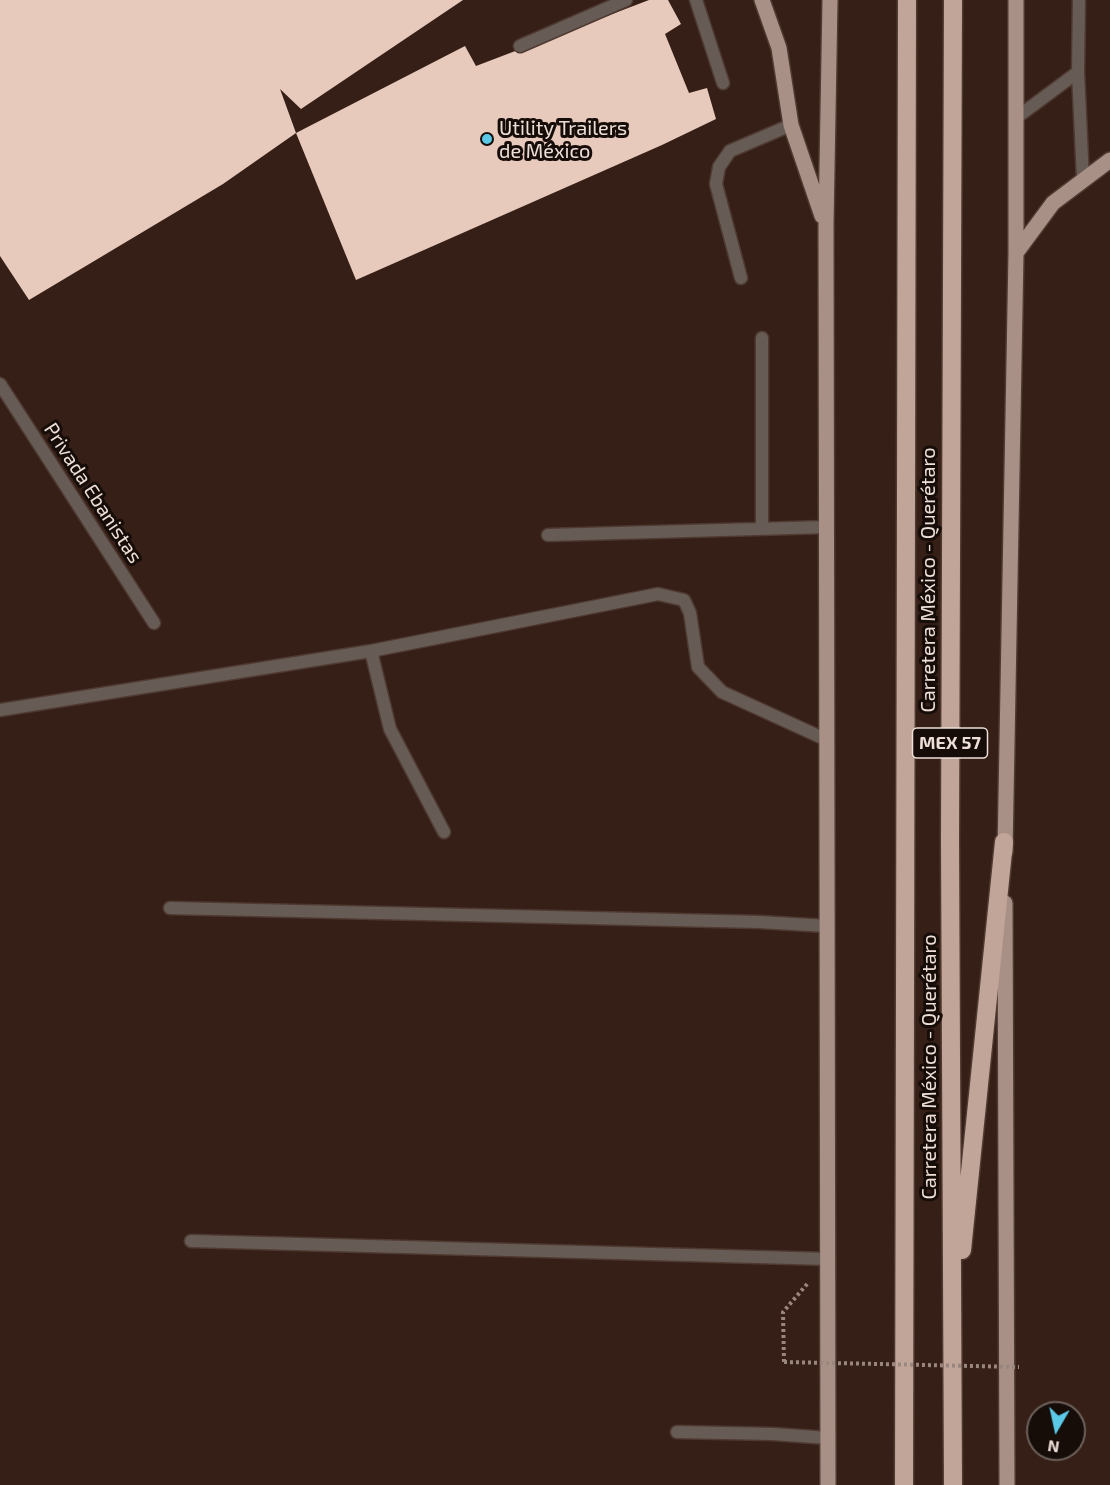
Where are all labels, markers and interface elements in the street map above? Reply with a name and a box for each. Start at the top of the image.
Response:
place label: Utility Trailers de México [499,116,627,163]
marker: Utility Trailers de México [480,132,494,146]
street label: Privada Ebanistas [39,418,147,568]
street label: Carretera México - Querétaro [916,447,940,713]
road number: MEX 57 [912,728,988,758]
street label: Carretera México - Querétaro [917,934,941,1200]
north arrow [1026,1401,1086,1461]
text: N [1046,1437,1061,1458]

